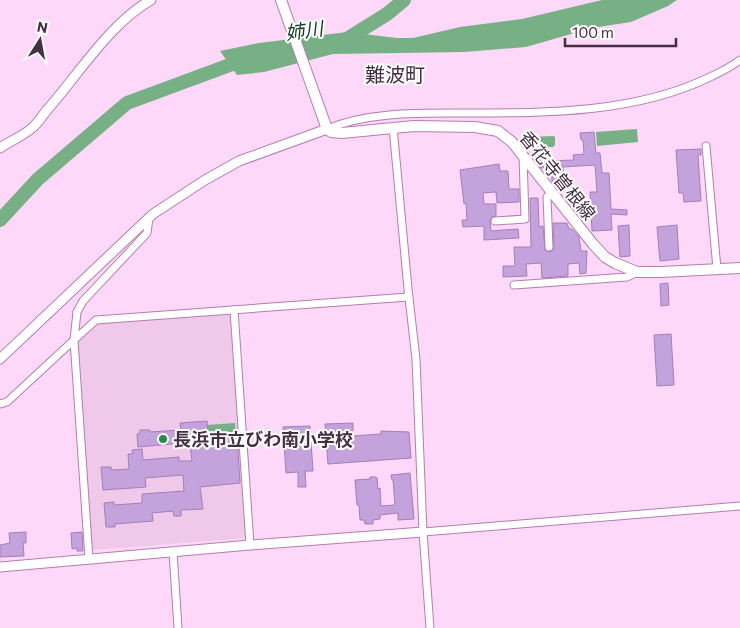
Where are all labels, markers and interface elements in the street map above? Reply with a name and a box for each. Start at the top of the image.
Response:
north arrow [15,15,65,65]
scale bar [565,15,676,47]
water label: 姉川 [284,16,326,44]
text: N [36,17,49,36]
text: 100 m [572,23,614,41]
district label: 難波町 [365,62,425,86]
street label: 香花寺曽根線 [515,126,601,224]
place label: 長浜市立びわ南小学校 [173,428,353,450]
marker: 長浜市立びわ南小学校 [157,433,169,445]

